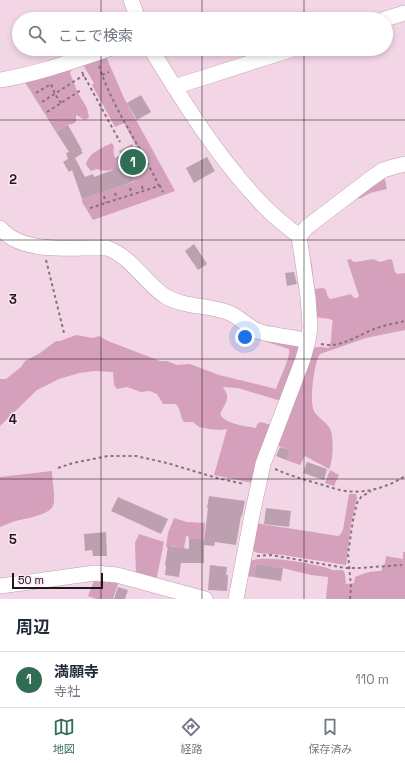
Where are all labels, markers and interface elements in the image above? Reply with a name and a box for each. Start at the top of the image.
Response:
search box [12,12,393,56]
icon: search [26,23,48,45]
text: ここで検索 [58,26,133,45]
pin: 1 [120,147,146,177]
text: 2 [9,171,17,188]
text: 3 [9,291,17,308]
your location [235,327,255,347]
text: 4 [9,411,17,428]
text: 5 [9,531,17,548]
scale bar [12,571,103,590]
text: 50 m [18,573,44,587]
text: 周辺 [16,616,50,638]
text: 満願寺 [54,662,99,681]
text: 1 [26,671,32,688]
text: 110 m [355,671,389,688]
text: 寺社 [54,683,80,700]
tab: 地図 [53,716,75,756]
tab: 経路 [180,716,202,756]
tab: 保存済み [308,716,352,756]

